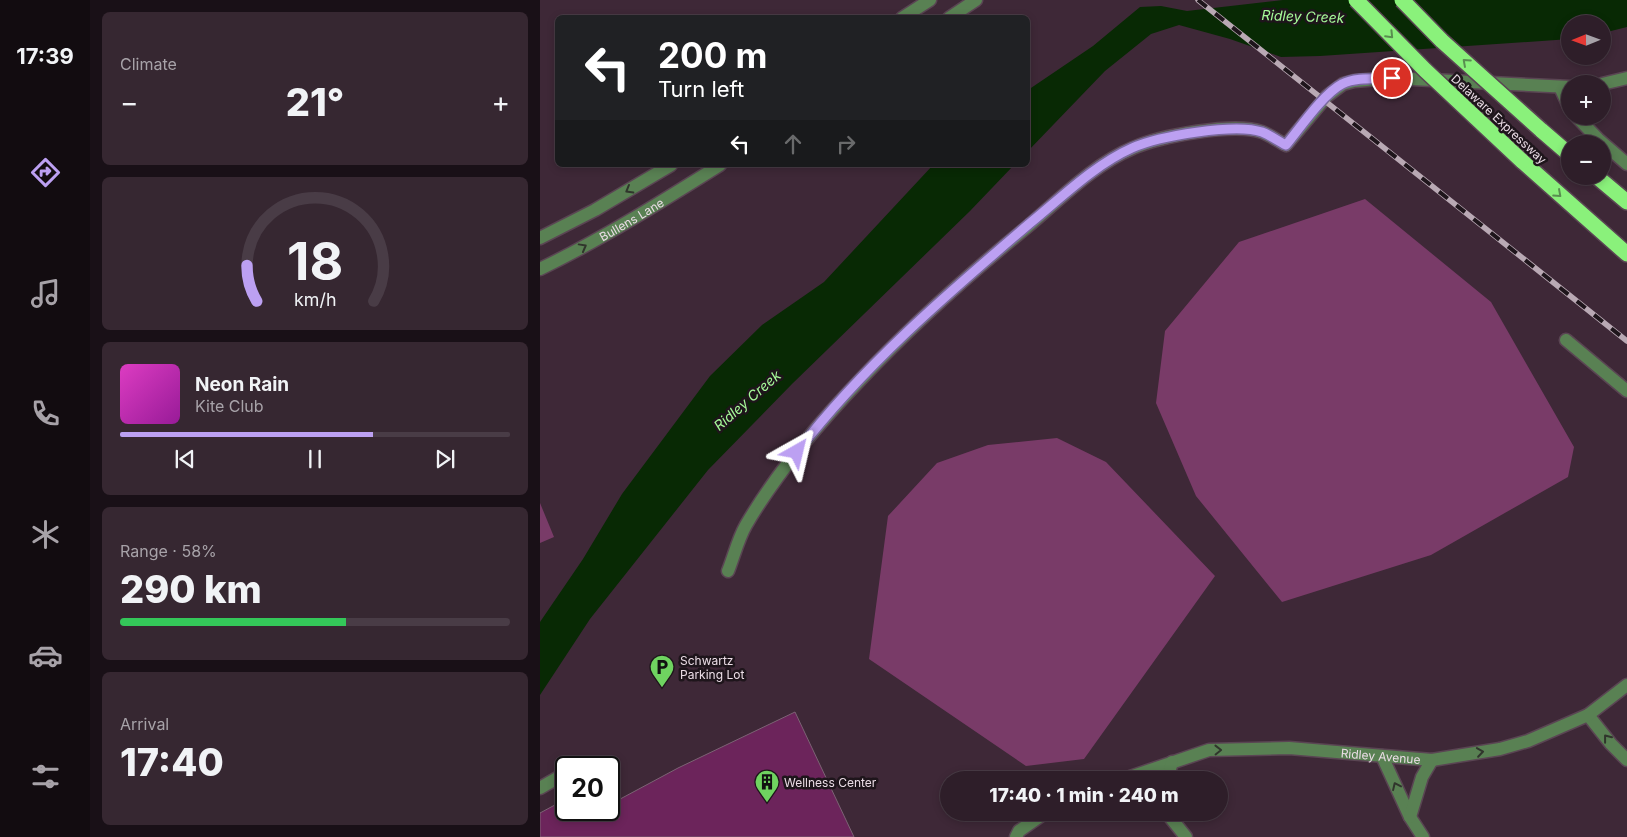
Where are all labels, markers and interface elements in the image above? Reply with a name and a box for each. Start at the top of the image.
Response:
water label: Ridley Creek [1261,6,1345,26]
north arrow [1561,15,1611,65]
map controls [1561,15,1611,185]
one-way arrow [1384,29,1393,38]
text: 200 m [658,34,767,76]
icon: left [575,35,640,100]
text: 17:39 [16,43,74,69]
text: Climate [120,54,177,74]
pin [1371,57,1413,99]
one-way arrow [1462,59,1471,68]
icon: arrive [1378,64,1406,92]
street label: Delaware Expressway [1448,71,1550,167]
button: + [1561,75,1611,125]
text: Turn left [658,76,744,102]
text: 21° [286,79,344,125]
text: − [120,85,139,119]
text: + [491,85,510,119]
icon: left [726,130,754,158]
icon: ahead [779,130,807,158]
icon: right [832,130,860,158]
button: − [1561,135,1611,185]
icon: directions [28,155,63,190]
one-way arrow [625,184,634,194]
one-way arrow [1552,188,1561,197]
street label: Bullens Lane [596,194,666,244]
text: 18 [287,230,343,293]
one-way arrow [578,243,587,253]
icon: music [28,276,63,311]
text: km/h [294,289,336,310]
water label: Ridley Creek [710,366,784,434]
text: Neon Rain [195,373,289,396]
icon: phone [28,396,63,431]
text: Kite Club [195,396,264,416]
position arrow [770,425,822,477]
icon: previous [171,445,199,473]
icon: pause [301,445,329,473]
icon: next [431,445,459,473]
icon: climate [28,517,63,552]
text: Range · 58% [120,541,217,561]
text: 290 km [120,566,262,612]
icon: car [28,638,63,673]
place label: Schwartz Parking Lot [680,653,744,682]
parking icon: Schwartz Parking Lot [649,654,675,688]
text: Arrival [120,714,169,734]
one-way arrow [1603,735,1612,744]
text: 17:40 [120,739,224,785]
one-way arrow [1215,744,1223,755]
street label: Ridley Avenue [1340,745,1421,767]
one-way arrow [1477,747,1485,758]
speed limit sign: 20 [555,756,620,821]
icon: filters [28,759,63,794]
building icon: Wellness Center [754,769,780,803]
place label: Wellness Center [784,775,877,790]
one-way arrow [1391,782,1402,791]
text: 17:40 · 1 min · 240 m [989,784,1179,807]

